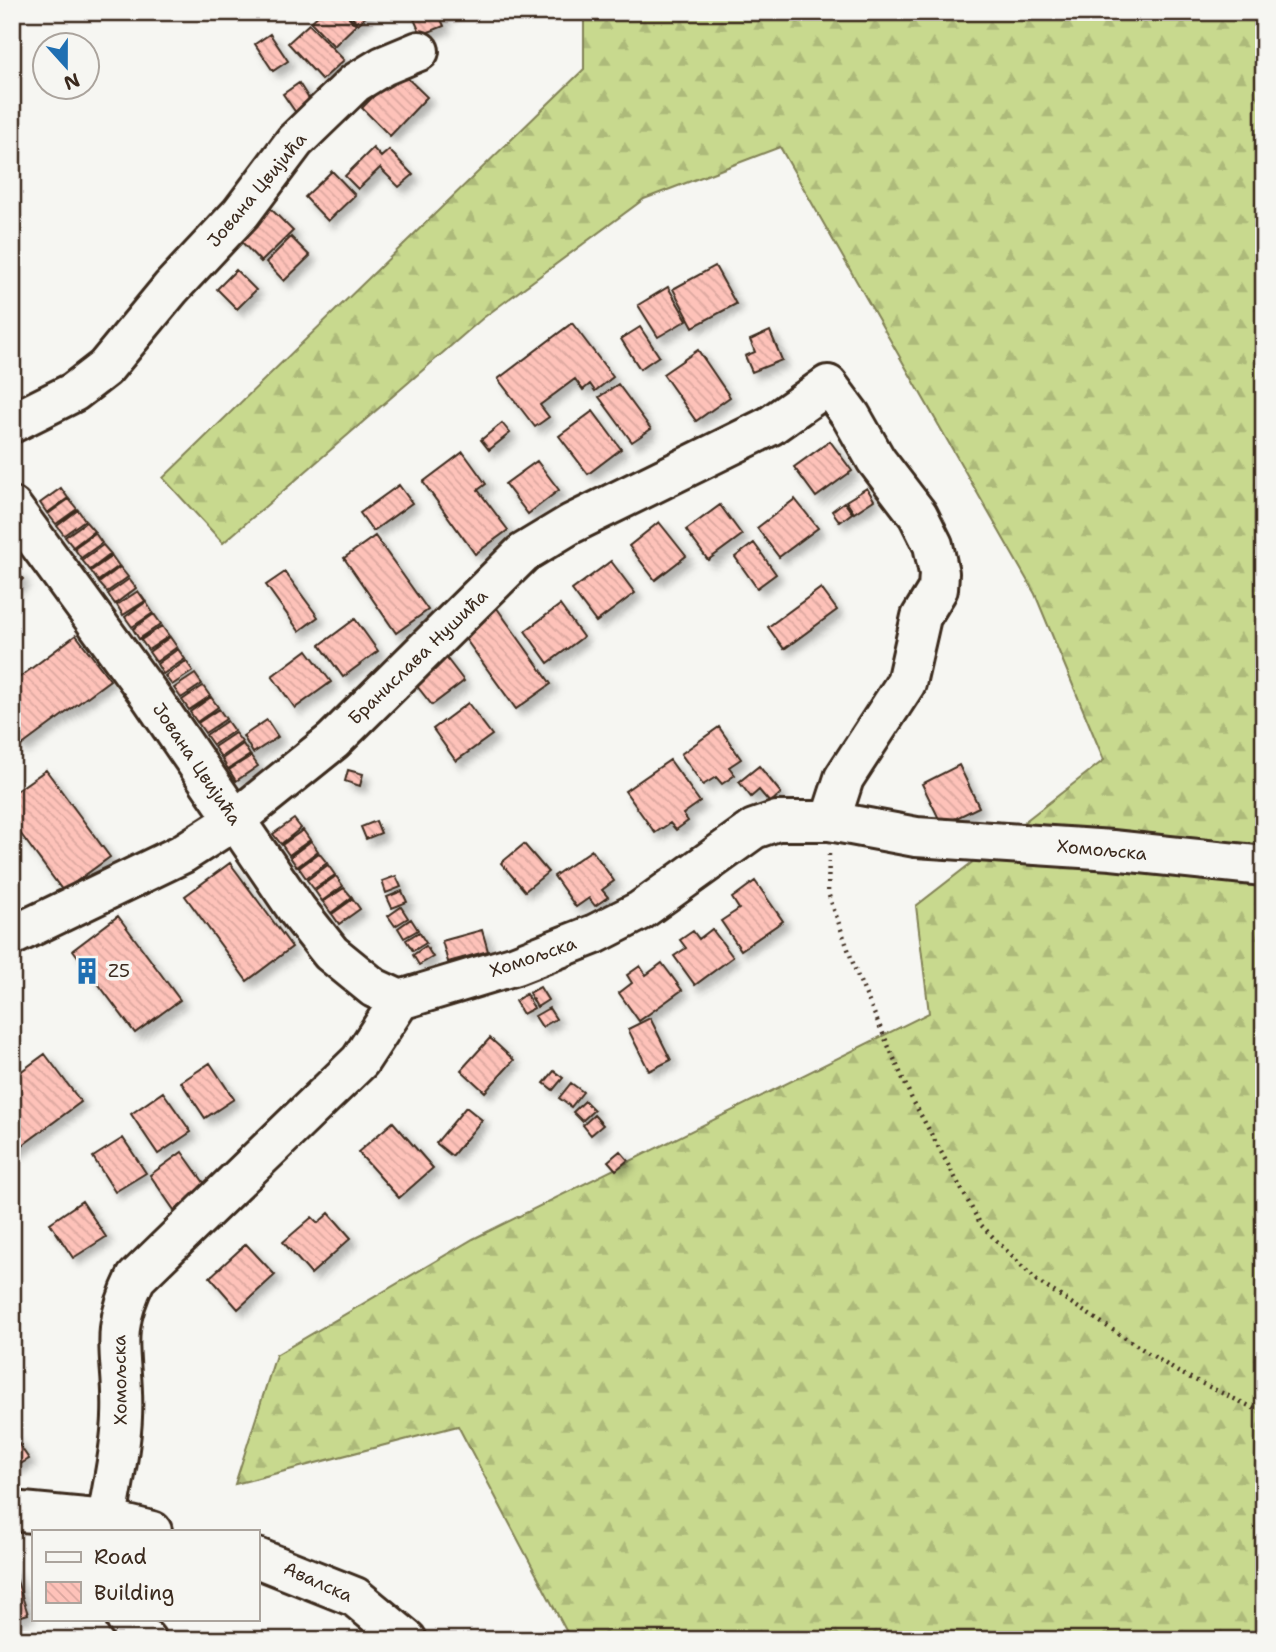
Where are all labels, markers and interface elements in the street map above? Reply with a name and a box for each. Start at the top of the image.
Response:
north arrow [32,32,102,102]
text: N [60,67,83,96]
street label: Јована Цвијића [202,128,312,252]
street label: Бранислава Нушића [343,584,493,730]
street label: Јована Цвијића [147,698,247,830]
street label: Хомољска [1056,834,1148,866]
street label: Хомољска [486,931,580,983]
building icon: Z5 [72,956,102,986]
place label: Z5 [108,959,130,983]
street label: Хомољска [107,1335,133,1425]
legend [32,1530,259,1620]
text: Road [94,1543,147,1571]
street label: Авалска [280,1556,356,1608]
text: Building [94,1579,174,1607]

